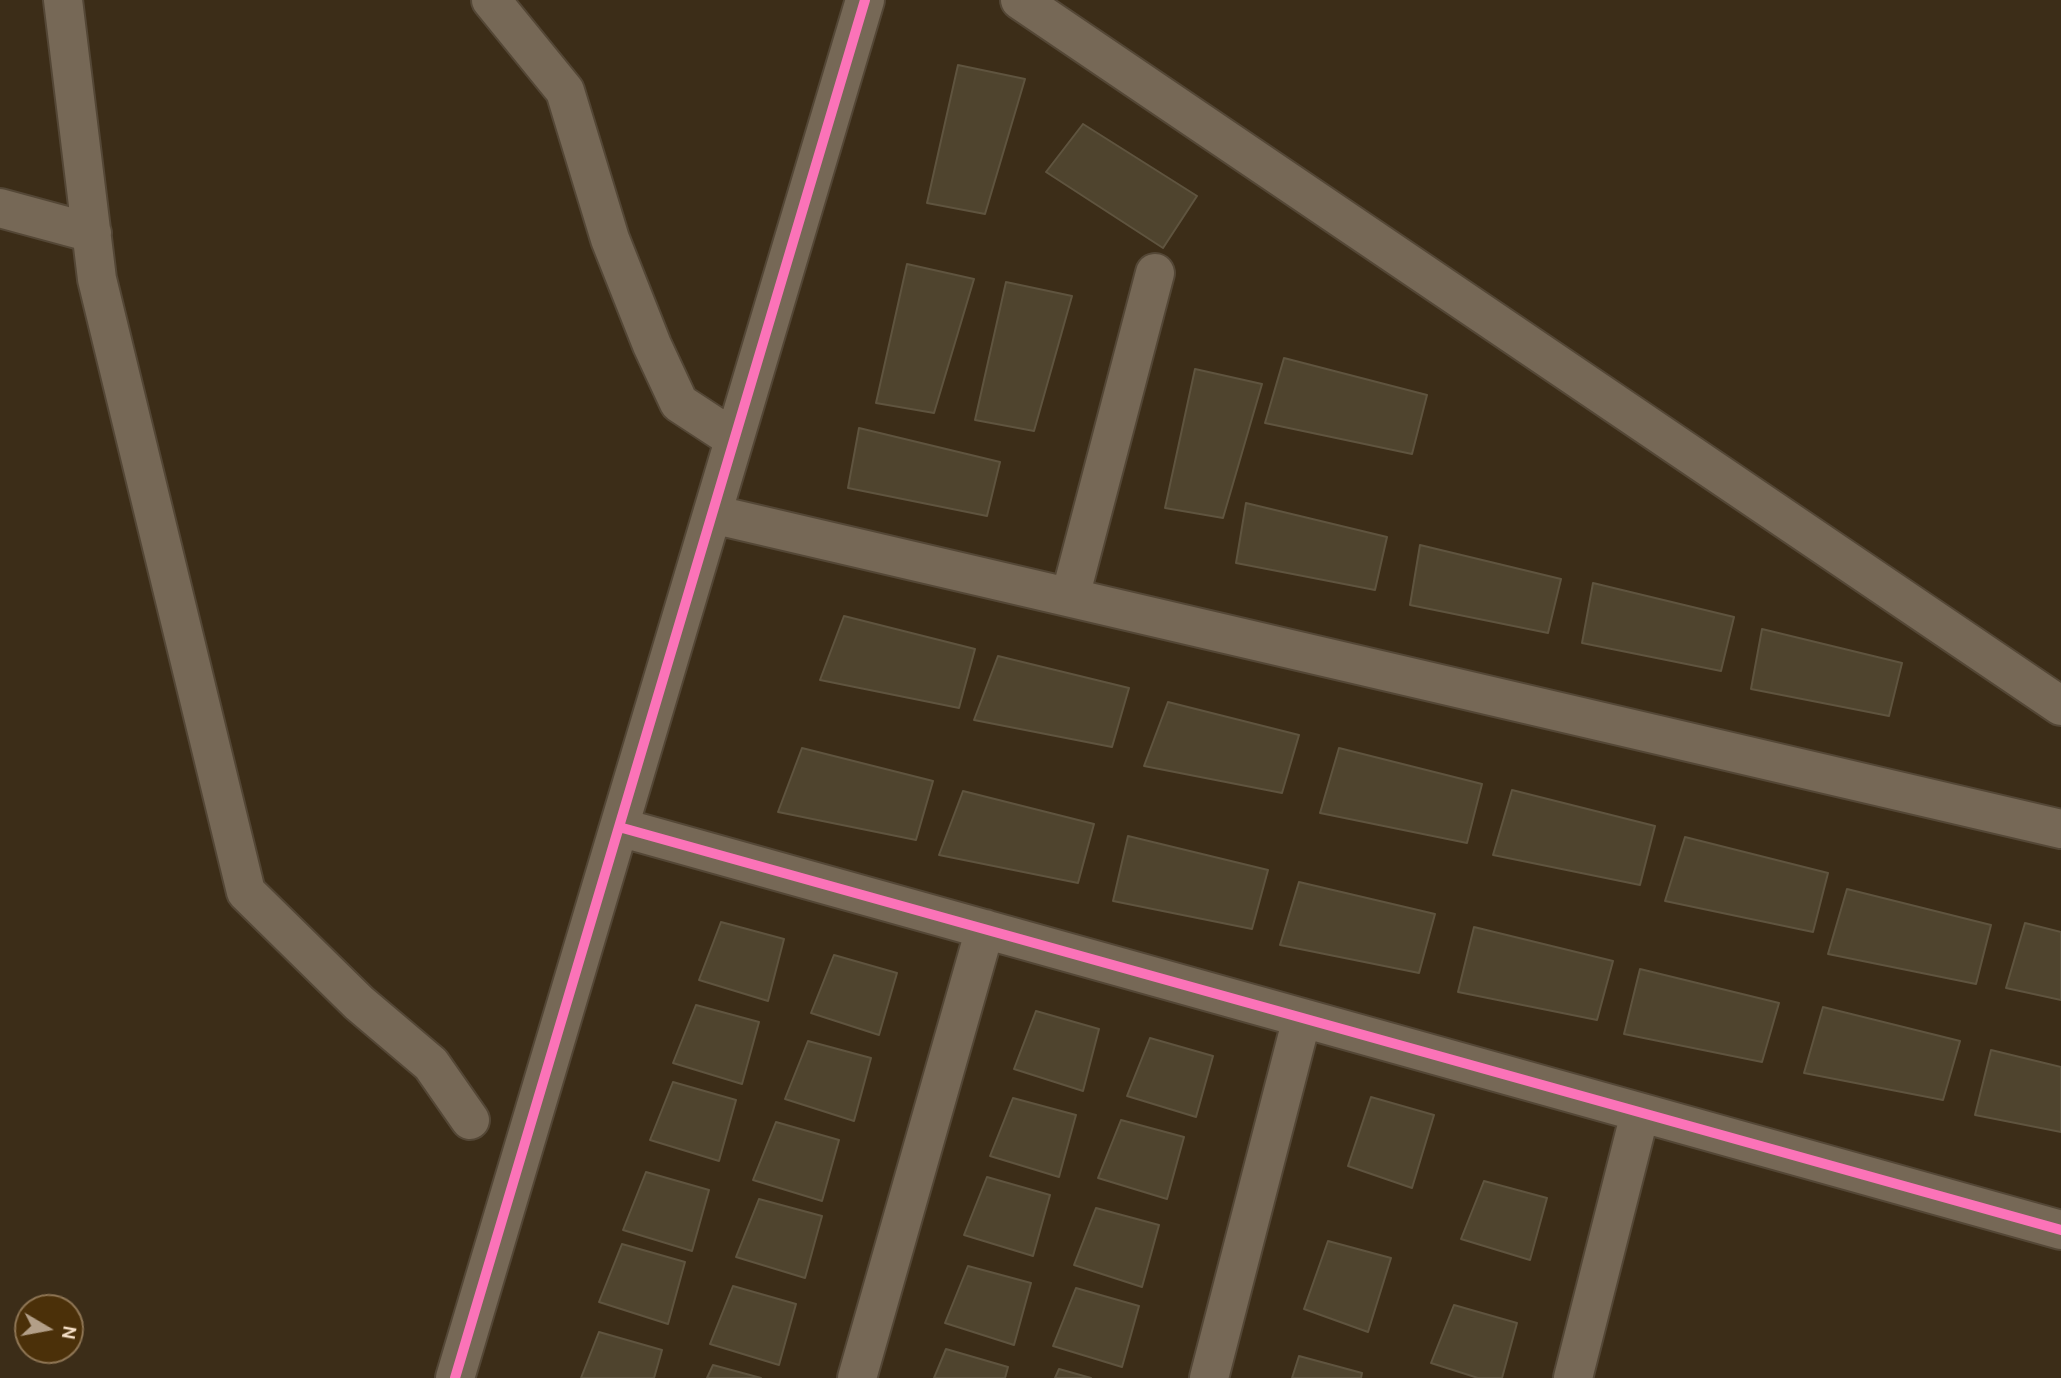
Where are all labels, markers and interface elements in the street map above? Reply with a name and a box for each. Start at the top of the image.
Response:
north arrow [14,1294,84,1364]
text: N [55,1323,81,1341]

